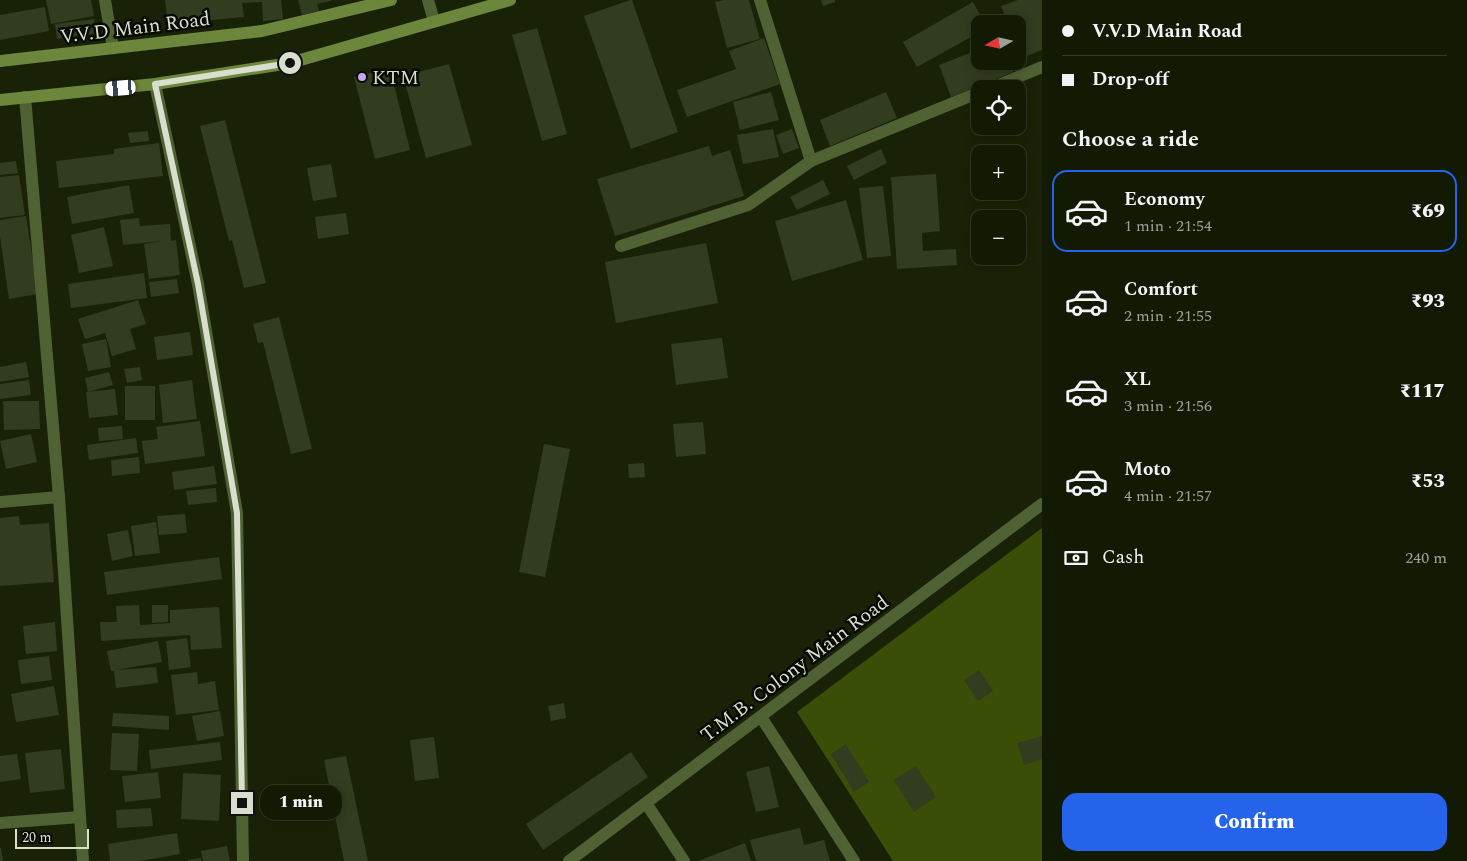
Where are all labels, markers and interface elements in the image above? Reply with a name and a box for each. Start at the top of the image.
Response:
street label: V.V.D Main Road [58,4,212,52]
north arrow [971,15,1026,70]
map controls [971,15,1026,265]
text: V.V.D Main Road [1092,17,1242,46]
route start [279,52,301,74]
place label: KTM [372,63,419,93]
text: Drop-off [1092,65,1169,94]
marker: KTM [356,71,368,83]
car [105,79,136,97]
button: locate [971,80,1026,135]
text: Choose a ride [1062,123,1199,156]
button: + [971,145,1026,200]
text: Economy [1124,185,1205,214]
icon: car [1064,189,1109,234]
text: ₹69 [1411,197,1445,226]
button: − [971,210,1026,265]
text: 1 min · 21:54 [1124,214,1212,238]
text: Comfort [1124,275,1198,304]
icon: car [1064,279,1109,324]
text: ₹93 [1411,287,1445,316]
text: 2 min · 21:55 [1124,304,1212,328]
text: XL [1124,365,1151,394]
icon: car [1064,369,1109,414]
text: ₹117 [1399,377,1445,406]
text: 3 min · 21:56 [1124,394,1212,418]
text: Moto [1124,455,1171,484]
icon: car [1064,459,1109,504]
text: ₹53 [1411,467,1445,496]
text: 4 min · 21:57 [1124,484,1212,508]
text: Cash [1102,543,1144,572]
icon: cash [1062,544,1090,572]
text: 240 m [1405,546,1447,570]
street label: T.M.B. Colony Main Road [694,588,895,750]
callout: 1 min [260,786,342,820]
text: 1 min [279,790,323,814]
route end [231,792,253,814]
button: Confirm [1062,793,1447,851]
scale bar [15,826,89,849]
text: 20 m [22,827,52,848]

